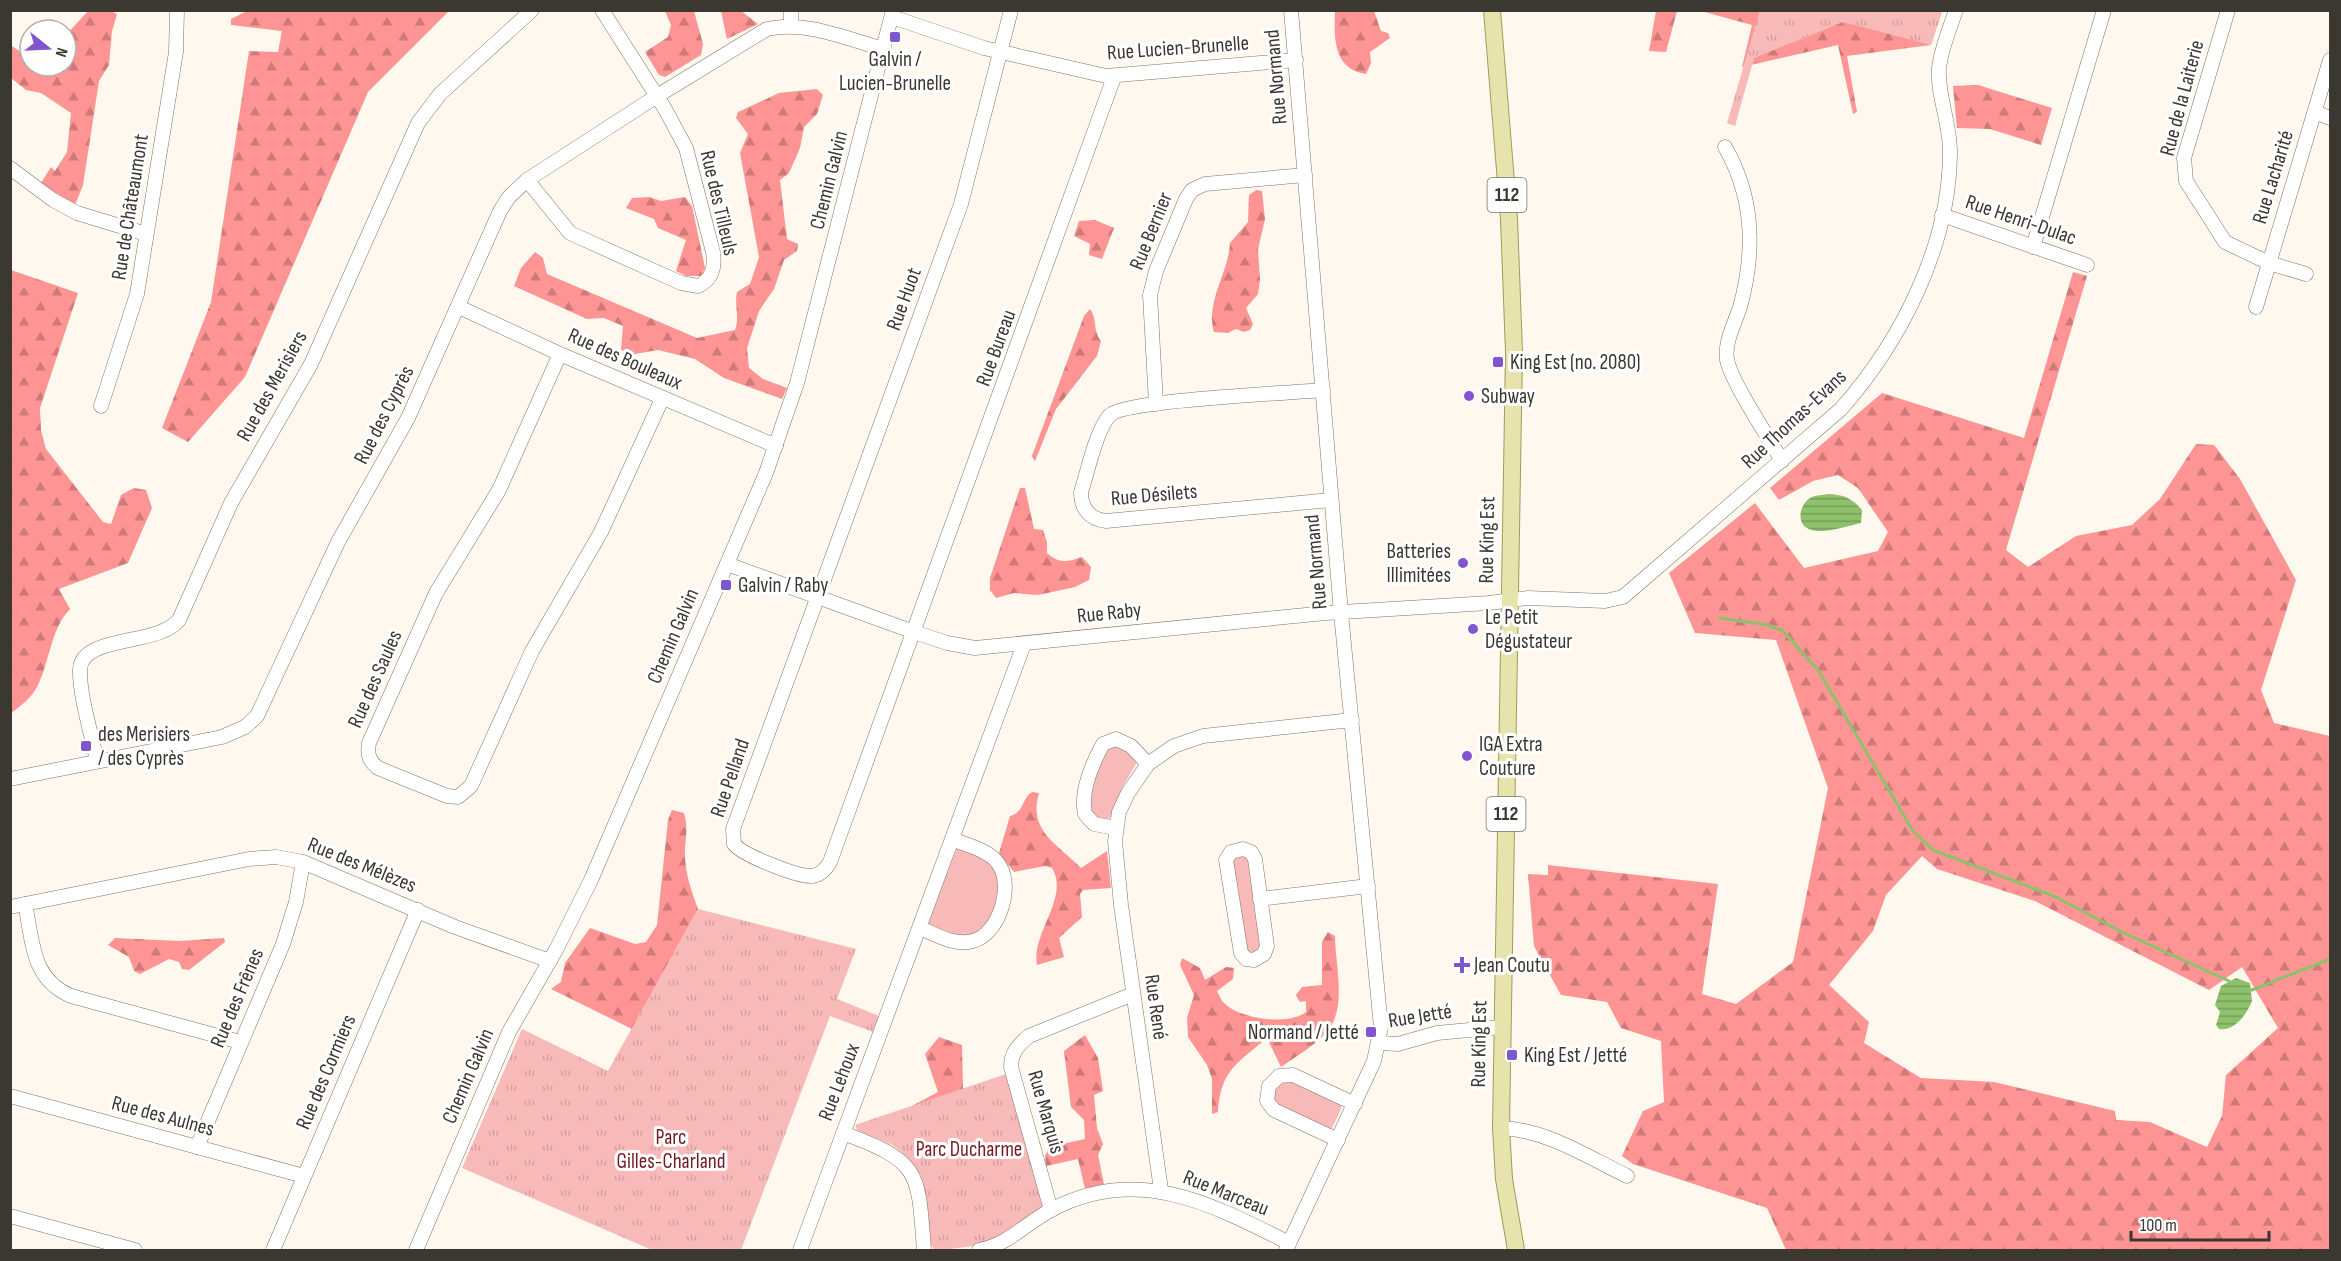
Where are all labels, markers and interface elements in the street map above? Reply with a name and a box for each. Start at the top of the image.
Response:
north arrow [18,18,78,78]
street label: Rue Normand [1259,29,1293,125]
marker: Galvin / Lucien-Brunelle [888,30,902,44]
street label: Rue Lucien-Brunelle [1106,31,1250,65]
street label: Rue de la Laiterie [2155,37,2209,159]
text: N [50,45,71,59]
place label: Galvin / Lucien-Brunelle [839,47,951,96]
street label: Rue Lacharité [2247,127,2299,227]
street label: Chemin Galvin [805,128,853,232]
street label: Rue de Châteaumont [106,132,154,282]
street label: Rue des Tilleuls [695,148,743,258]
road number: 112 [1488,178,1526,212]
street label: Rue Bernier [1124,189,1178,273]
street label: Rue Henri-Dulac [1962,189,2080,251]
street label: Rue Huot [881,264,927,334]
street label: Rue Bureau [971,306,1021,390]
street label: Rue des Bouleaux [564,323,686,395]
street label: Rue des Merisiers [231,326,313,446]
place label: King Est (no. 2080) [1510,350,1641,375]
marker: King Est (no. 2080) [1491,355,1505,369]
street label: Rue des Cyprès [349,362,419,468]
street label: Rue Thomas-Evans [1736,364,1852,474]
place label: Subway [1481,384,1535,409]
marker: Subway [1462,389,1476,403]
street label: Rue Désilets [1110,479,1198,511]
street label: Rue King Est [1474,496,1500,584]
street label: Rue Normand [1299,514,1333,610]
place label: Batteries Illimitées [1387,539,1451,588]
marker: Batteries Illimitées [1456,556,1470,570]
place label: Galvin / Raby [738,573,828,598]
marker: Galvin / Raby [719,578,733,592]
street label: Chemin Galvin [642,585,704,687]
street label: Rue Raby [1076,597,1142,629]
place label: Le Petit Dégustateur [1485,605,1572,654]
marker: Le Petit Dégustateur [1466,622,1480,636]
street label: Rue des Saules [342,626,408,732]
place label: des Merisiers / des Cyprès [98,722,190,771]
place label: IGA Extra Couture [1479,732,1543,781]
street label: Rue Pelland [705,736,755,820]
marker: des Merisiers / des Cyprès [79,739,93,753]
marker: IGA Extra Couture [1460,749,1474,763]
road number: 112 [1486,797,1526,831]
street label: Rue des Mélèzes [304,832,420,898]
street label: Rue des Frênes [205,945,269,1051]
place label: Jean Coutu [1473,953,1550,978]
marker: Jean Coutu [1455,958,1469,972]
street label: Rue René [1139,973,1173,1041]
street label: Rue Jetté [1386,999,1454,1033]
street label: Rue King Est [1466,1000,1492,1088]
street label: Rue des Cormiers [291,1011,361,1133]
place label: Normand / Jetté [1248,1020,1359,1045]
street label: Chemin Galvin [437,1025,499,1127]
marker: Normand / Jetté [1364,1025,1378,1039]
street label: Rue Lehoux [813,1040,865,1124]
place label: King Est / Jetté [1524,1043,1627,1068]
marker: King Est / Jetté [1505,1048,1519,1062]
street label: Rue Marquis [1022,1067,1070,1157]
street label: Rue des Aulnes [109,1090,217,1142]
park label: Parc Gilles-Charland [617,1125,725,1174]
park label: Parc Ducharme [916,1137,1022,1162]
street label: Rue Marceau [1180,1165,1272,1221]
scale bar [2131,1204,2269,1242]
text: 100 m [2140,1215,2177,1236]

